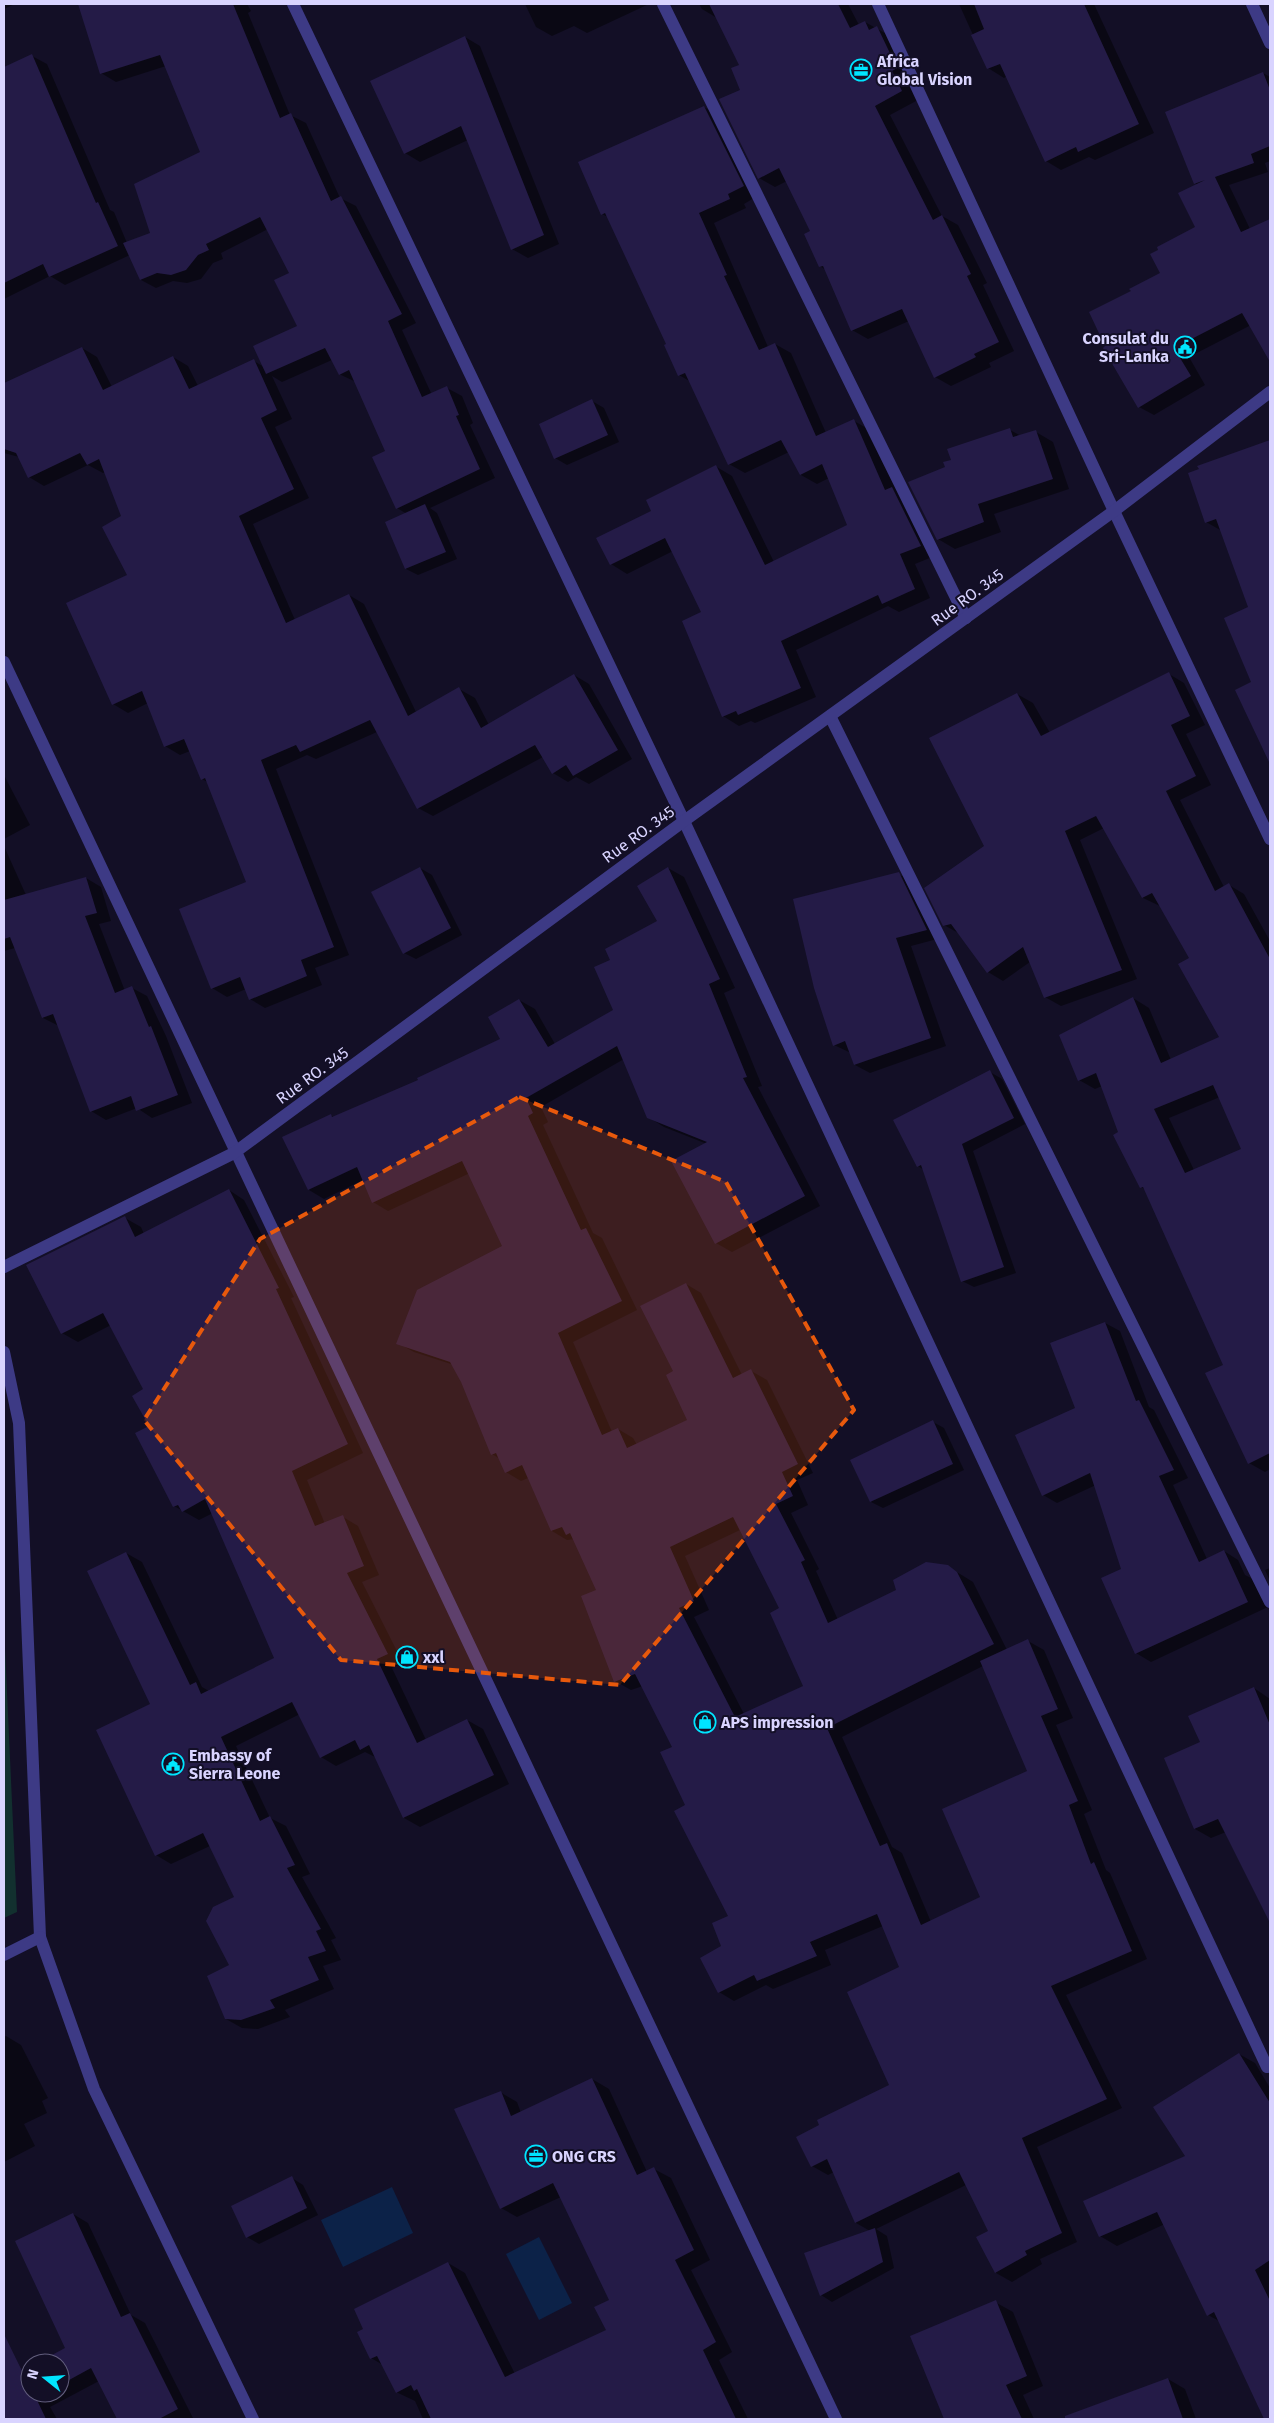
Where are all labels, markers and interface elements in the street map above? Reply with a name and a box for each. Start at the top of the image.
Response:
place label: Africa Global Vision [876,52,972,89]
office icon: Africa Global Vision [849,58,873,82]
place label: Consulat du Sri-Lanka [1083,329,1169,366]
public building icon: Consulat du Sri-Lanka [1173,335,1197,359]
street label: Rue RO. 345 [927,565,1007,630]
street label: Rue RO. 345 [598,802,678,867]
street label: Rue RO. 345 [272,1043,352,1108]
shop icon: xxl [395,1645,419,1669]
place label: xxl [422,1648,444,1667]
shop icon: APS impression [693,1710,717,1734]
place label: APS impression [720,1713,834,1732]
place label: Embassy of Sierra Leone [189,1746,281,1783]
public building icon: Embassy of Sierra Leone [161,1752,185,1776]
office icon: ONG CRS [524,2144,548,2168]
place label: ONG CRS [552,2147,616,2166]
north arrow [20,2353,70,2403]
text: N [24,2367,43,2381]

